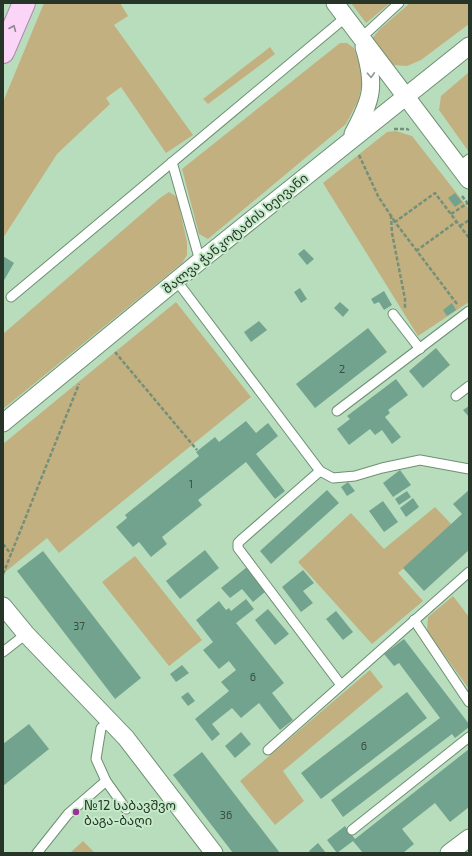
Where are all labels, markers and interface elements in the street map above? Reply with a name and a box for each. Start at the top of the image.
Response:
one-way arrow [9,24,17,31]
one-way arrow [366,72,375,78]
street label: შალვა ჭანკოტაძის ხეივანი [159,169,311,297]
house number: 2 [339,362,345,375]
house number: 1 [189,477,193,490]
house number: 37 [73,619,85,632]
house number: 6 [250,670,256,683]
house number: 6 [361,739,367,752]
place label: №12 საბავშვო ბაგა-ბაღი [84,797,176,829]
marker: №12 საბავშვო ბაგა-ბაღი [71,807,81,817]
house number: 36 [220,808,232,821]

